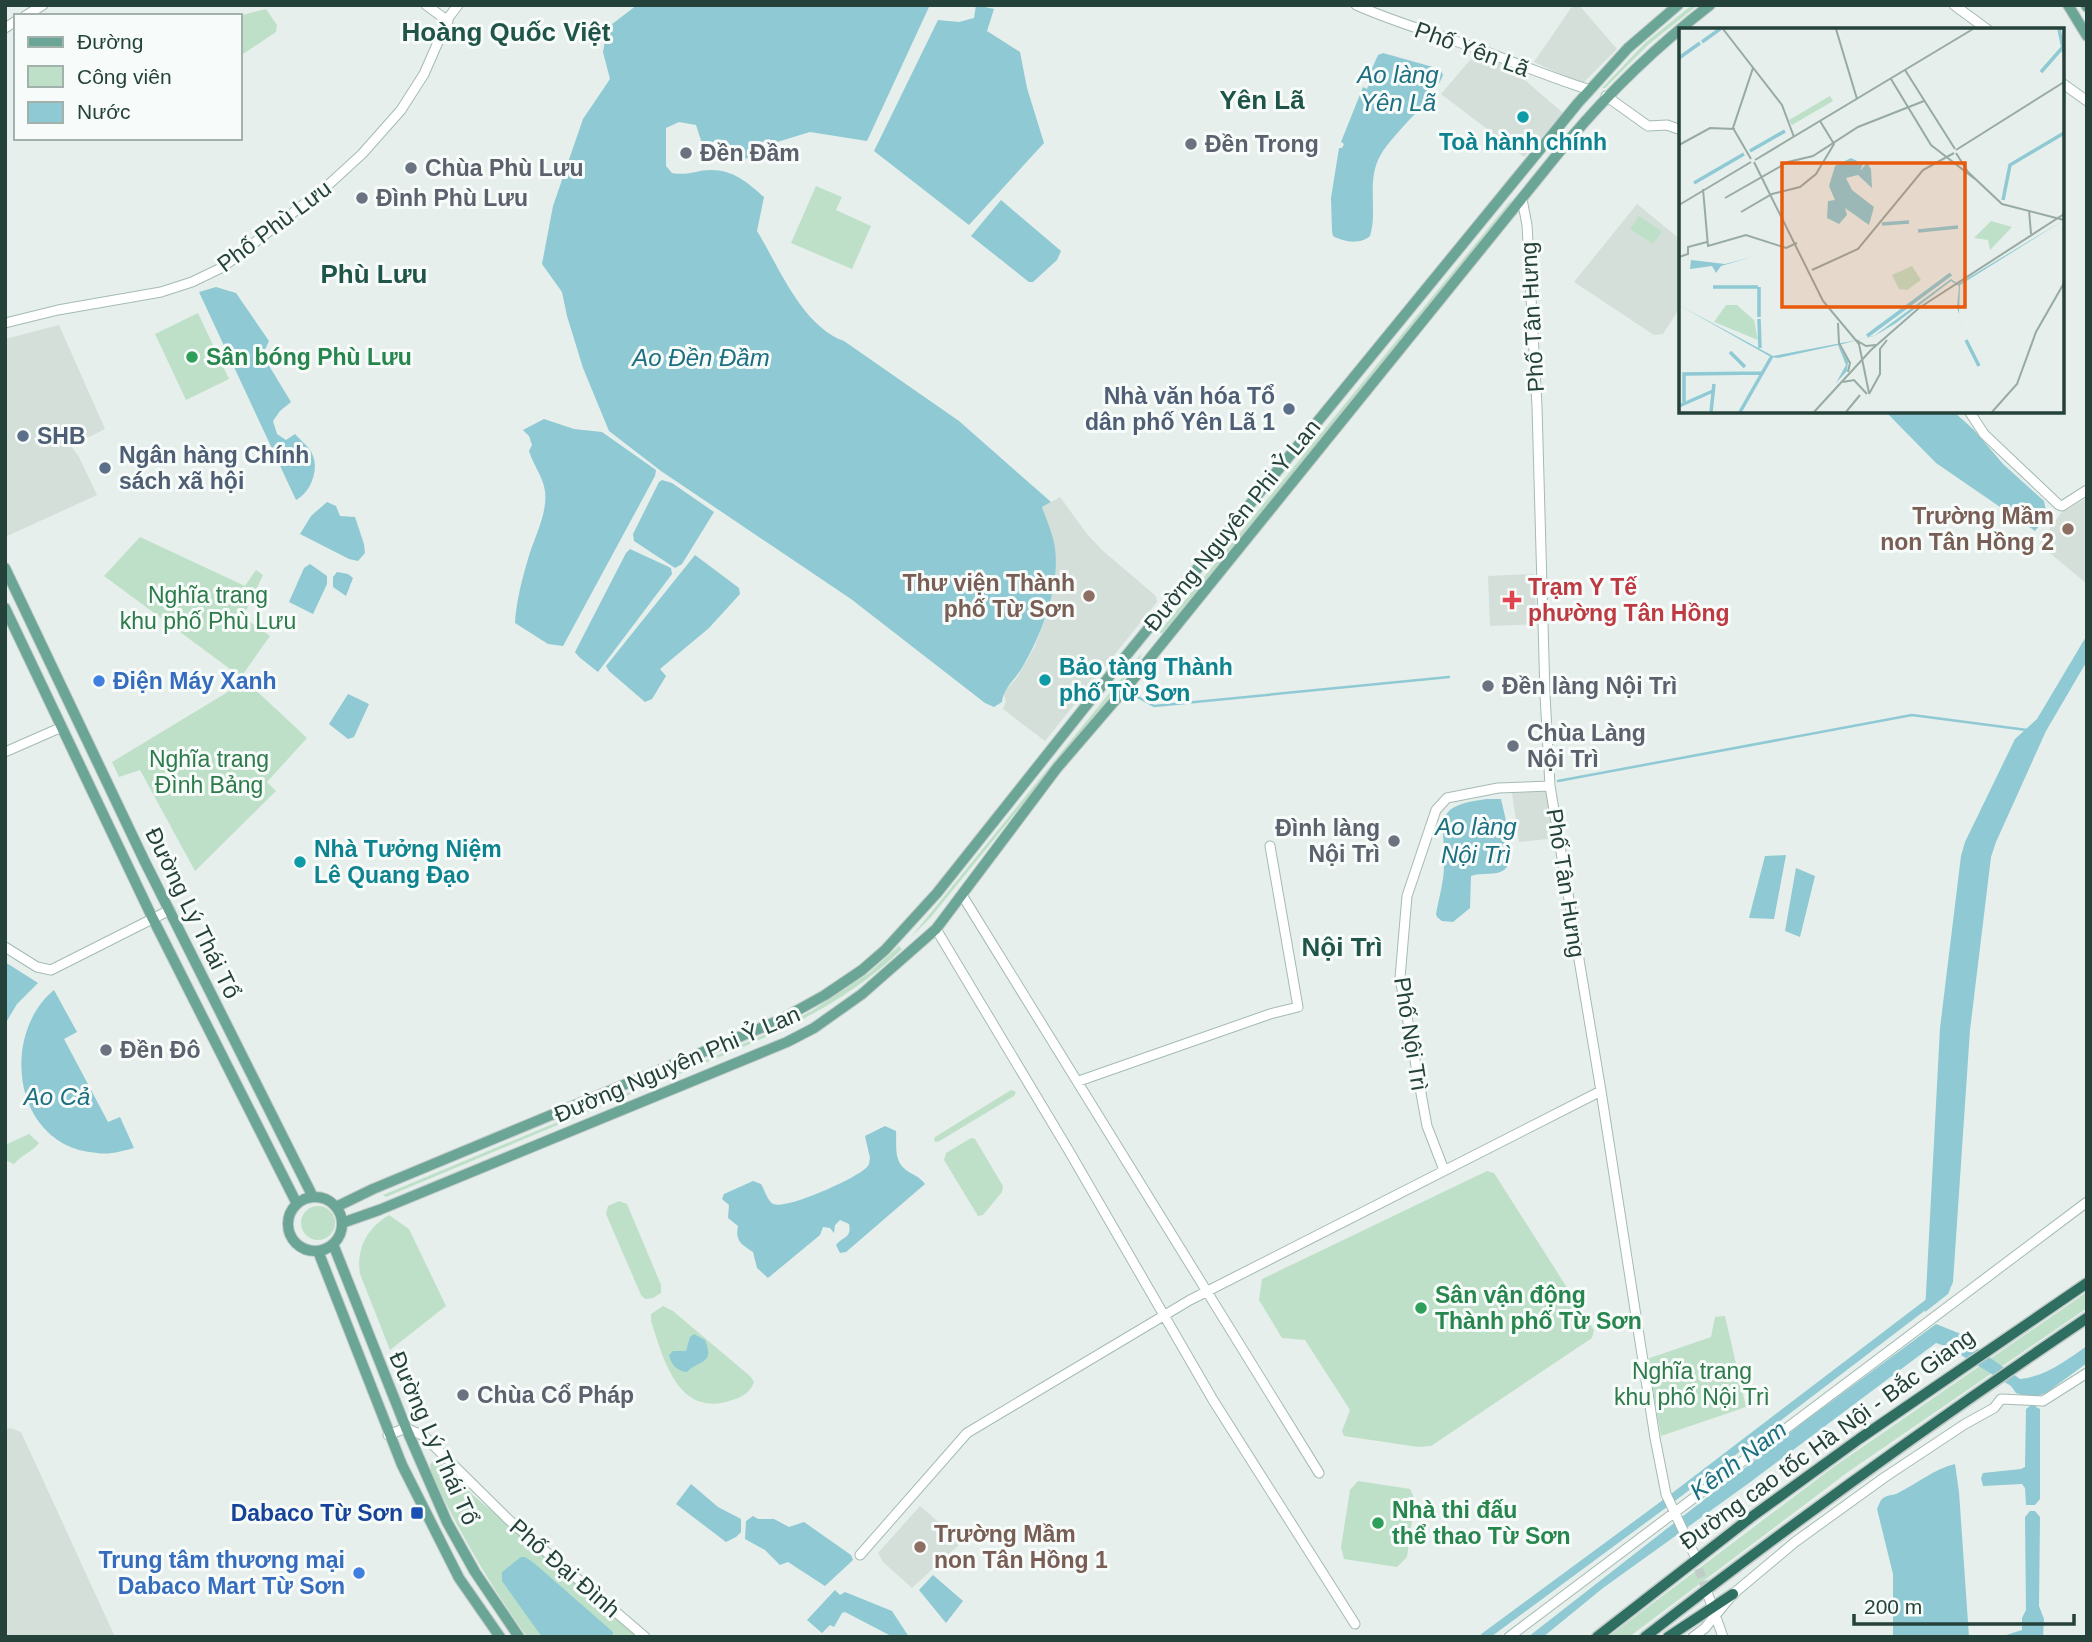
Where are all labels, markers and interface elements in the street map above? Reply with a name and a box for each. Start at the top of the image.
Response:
legend [14,14,242,140]
street label: Phố Yên Lã [1411,16,1533,82]
district label: Hoàng Quốc Việt [402,17,611,47]
inset map [1679,28,2064,413]
text: Đường [77,30,143,53]
water label: Ao làng Yên Lã [1355,61,1439,116]
text: Công viên [77,65,172,88]
district label: Yên Lã [1219,85,1305,115]
text: Nước [77,100,131,123]
marker: Toà hành chính [1515,109,1531,125]
place label: Toà hành chính [1439,129,1607,155]
place label: Đền Trong [1205,131,1319,157]
marker: Đền Trong [1183,136,1199,152]
place label: Đền Đầm [700,140,800,166]
marker: Đền Đầm [678,145,694,161]
place label: Chùa Phù Lưu [425,155,583,181]
marker: Chùa Phù Lưu [403,160,419,176]
street label: Phố Phù Lưu [212,175,336,277]
place label: Đình Phù Lưu [376,185,528,211]
marker: Đình Phù Lưu [354,190,370,206]
street label: Phố Tân Hưng [1515,241,1549,393]
district label: Phù Lưu [321,259,427,289]
place label: Sân bóng Phù Lưu [206,344,412,370]
water label: Ao Đền Đầm [630,344,770,371]
marker: Sân bóng Phù Lưu [184,349,200,365]
place label: Nhà văn hóa Tổ dân phố Yên Lã 1 [1085,383,1275,435]
marker: Nhà văn hóa Tổ dân phố Yên Lã 1 [1281,401,1297,417]
street label: Đường Nguyên Phi Ỷ Lan [1137,413,1325,636]
place label: SHB [37,423,86,449]
marker: SHB [15,428,31,444]
place label: Ngân hàng Chính sách xã hội [119,442,309,494]
marker: Ngân hàng Chính sách xã hội [97,460,113,476]
place label: Trường Mầm non Tân Hồng 2 [1880,503,2054,555]
marker: Trường Mầm non Tân Hồng 2 [2060,521,2076,537]
place label: Thư viện Thành phố Từ Sơn [902,570,1075,622]
place label: Trạm Y Tế phường Tân Hồng [1528,574,1730,626]
park label: Nghĩa trang khu phố Phù Lưu [120,582,296,634]
marker: Thư viện Thành phố Từ Sơn [1081,588,1097,604]
marker: Trạm Y Tế phường Tân Hồng [1502,590,1522,610]
place label: Bảo tàng Thành phố Từ Sơn [1059,654,1233,706]
place label: Điện Máy Xanh [113,668,277,694]
marker: Bảo tàng Thành phố Từ Sơn [1037,672,1053,688]
marker: Điện Máy Xanh [91,673,107,689]
place label: Đền làng Nội Trì [1502,673,1677,699]
marker: Đền làng Nội Trì [1480,678,1496,694]
place label: Chùa Làng Nội Trì [1527,720,1646,772]
marker: Chùa Làng Nội Trì [1505,738,1521,754]
park label: Nghĩa trang Đình Bảng [149,746,269,798]
street label: Phố Tân Hưng [1541,807,1591,959]
water label: Ao làng Nội Trì [1433,813,1517,868]
place label: Đình làng Nội Trì [1275,815,1380,867]
street label: Đường Lý Thái Tổ [140,823,246,1003]
marker: Đình làng Nội Trì [1386,833,1402,849]
place label: Nhà Tưởng Niệm Lê Quang Đạo [314,836,502,888]
marker: Nhà Tưởng Niệm Lê Quang Đạo [292,854,308,870]
district label: Nội Trì [1302,932,1382,962]
street label: Phố Nội Trì [1389,975,1433,1093]
street label: Đường Nguyên Phi Ỷ Lan [549,999,804,1128]
place label: Đền Đô [120,1037,201,1063]
marker: Đền Đô [98,1042,114,1058]
water label: Ao Cả [22,1083,90,1110]
place label: Sân vận động Thành phố Từ Sơn [1435,1282,1642,1334]
marker: Sân vận động Thành phố Từ Sơn [1413,1300,1429,1316]
street label: Đường cao tốc Hà Nội - Bắc Giang [1675,1323,1979,1555]
street label: Đường Lý Thái Tổ [384,1347,484,1529]
park label: Nghĩa trang khu phố Nội Trì [1614,1358,1770,1410]
place label: Chùa Cổ Pháp [477,1382,634,1408]
marker: Chùa Cổ Pháp [455,1387,471,1403]
water label: Kênh Nam [1685,1415,1791,1505]
place label: Nhà thi đấu thể thao Từ Sơn [1392,1497,1571,1549]
place label: Dabaco Từ Sơn [231,1500,403,1526]
marker: Dabaco Từ Sơn [409,1505,425,1521]
street label: Phố Đại Đình [505,1513,625,1623]
marker: Nhà thi đấu thể thao Từ Sơn [1370,1515,1386,1531]
place label: Trường Mầm non Tân Hồng 1 [934,1521,1108,1573]
marker: Trường Mầm non Tân Hồng 1 [912,1539,928,1555]
place label: Trung tâm thương mại Dabaco Mart Từ Sơn [99,1547,345,1599]
marker: Trung tâm thương mại Dabaco Mart Từ Sơn [351,1565,367,1581]
scale bar [1854,1582,2074,1626]
text: 200 m [1864,1595,1922,1618]

